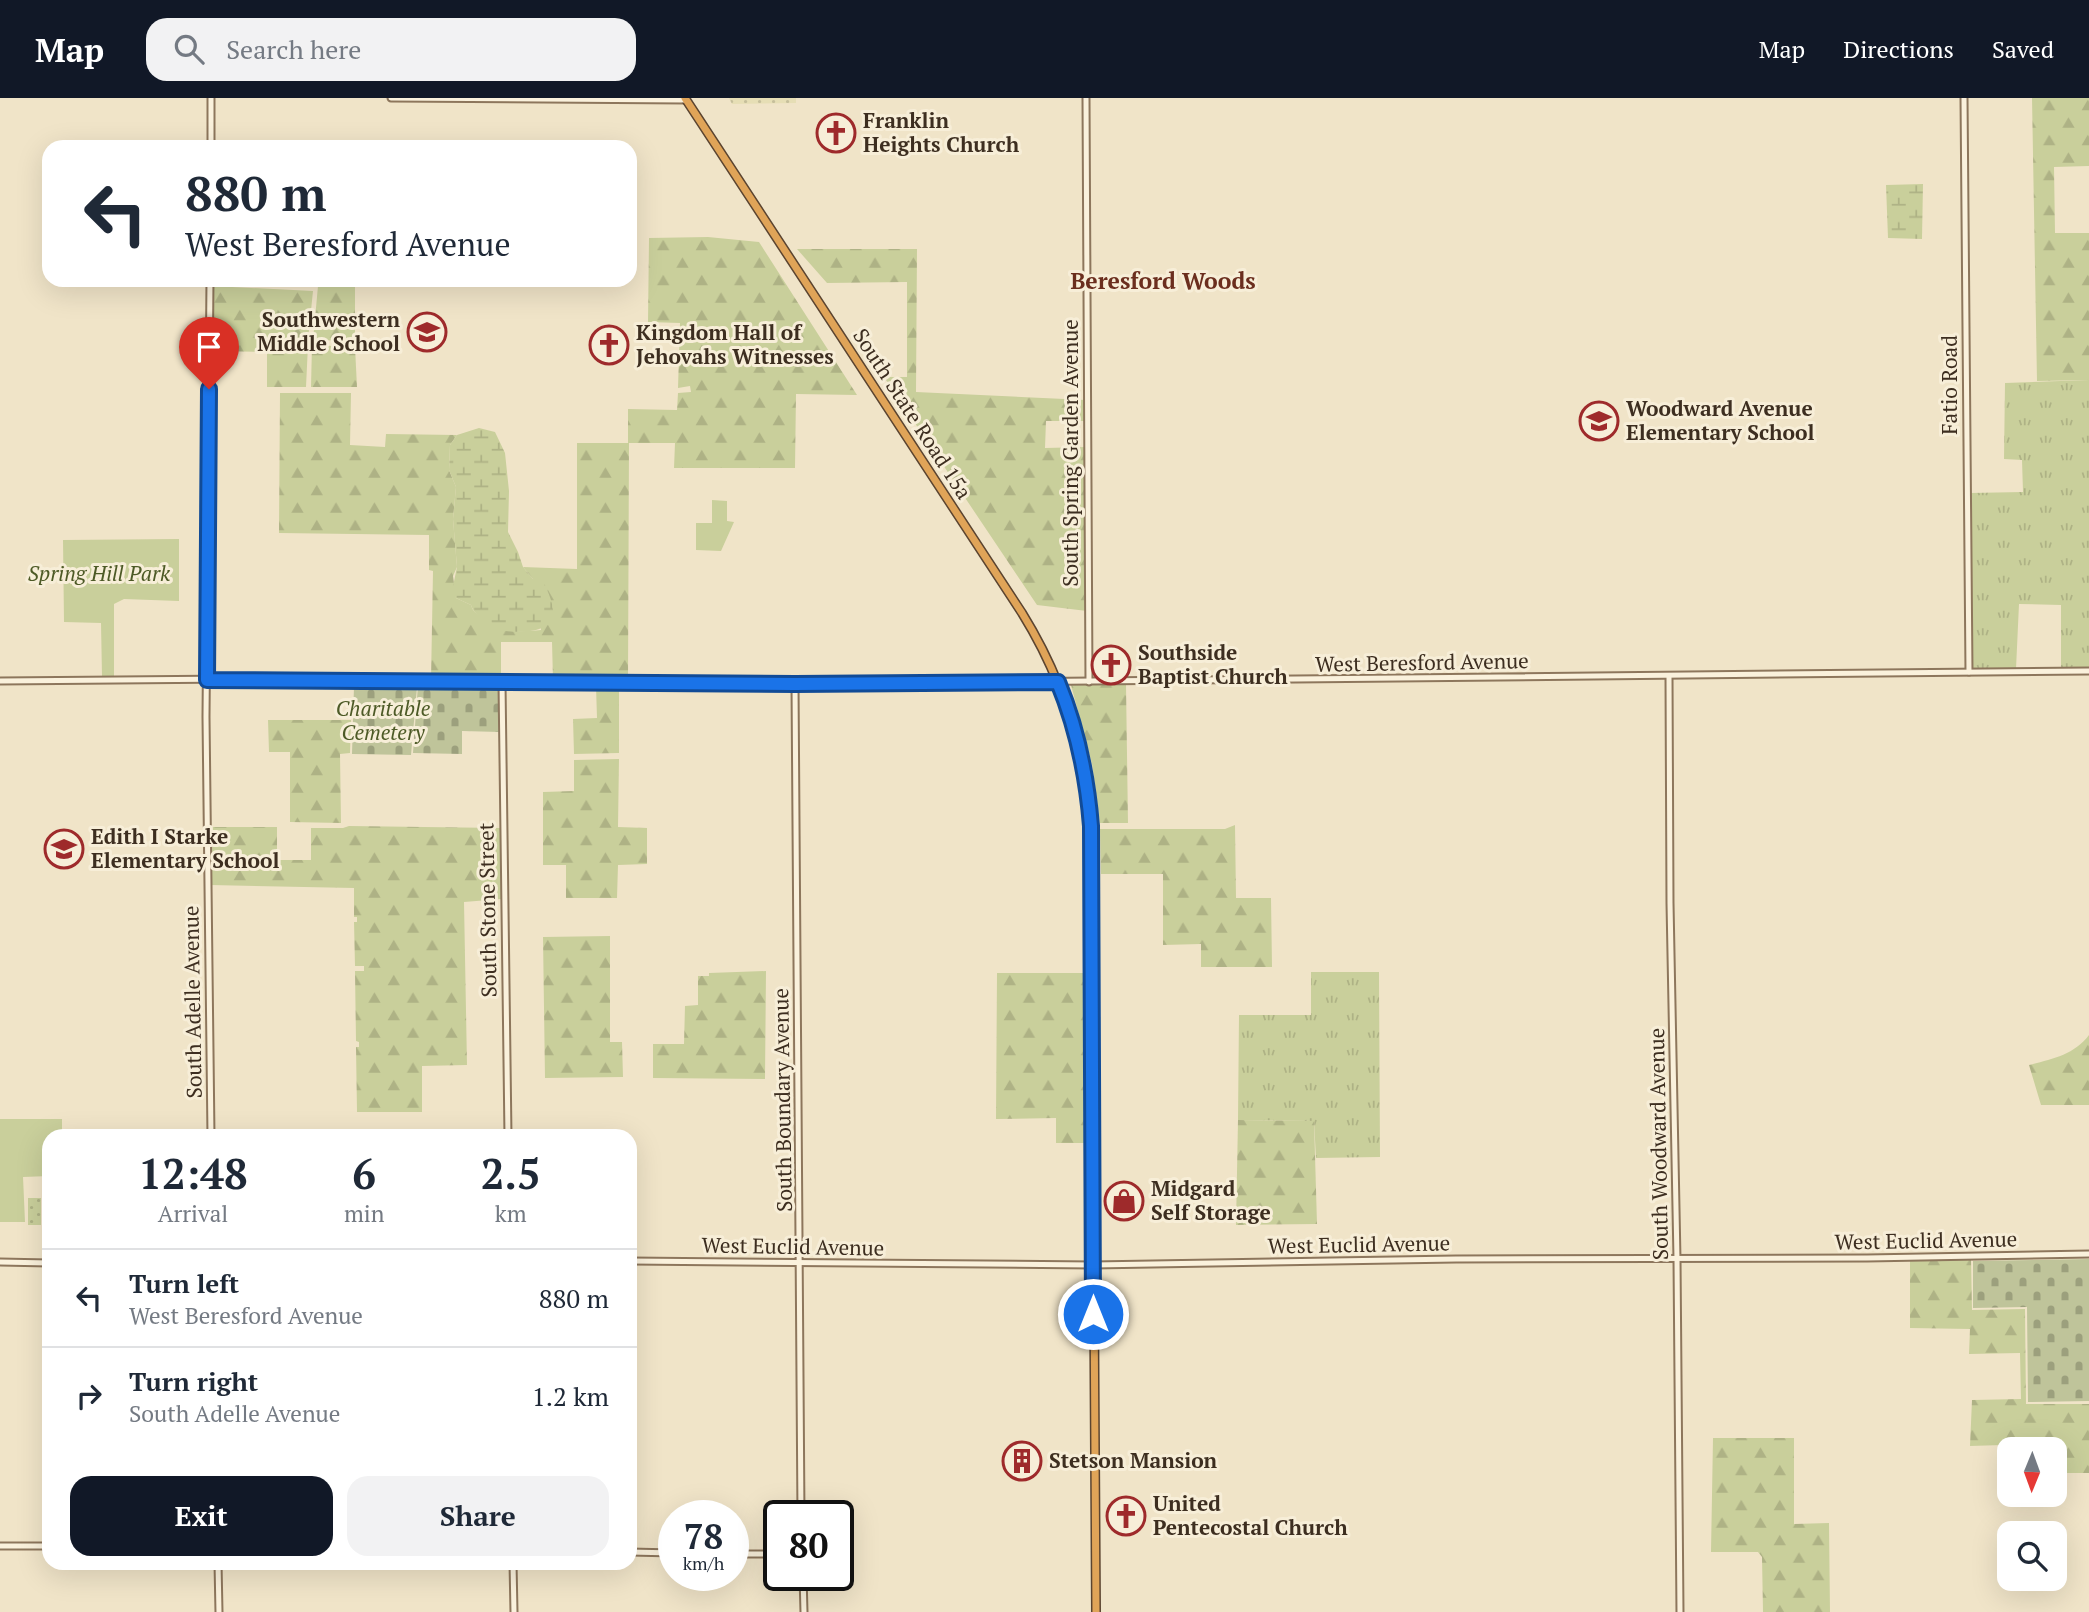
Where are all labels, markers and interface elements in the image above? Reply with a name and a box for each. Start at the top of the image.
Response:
search box [146,18,636,81]
text: Map [35,28,104,71]
icon: search [170,30,208,68]
text: Search here [226,32,361,66]
text: Map [1759,33,1805,65]
text: Directions [1843,33,1954,65]
text: Saved [1992,33,2054,65]
place label: Franklin Heights Church [863,106,1020,158]
church icon: Franklin Heights Church [815,112,857,154]
text: 880 m [185,160,327,225]
icon: left [70,168,161,259]
text: West Beresford Avenue [185,223,510,265]
district label: Beresford Woods [1070,265,1256,296]
place label: Southwestern Middle School [257,305,400,357]
school or university icon: Southwestern Middle School [406,311,448,353]
pin [179,317,239,389]
place label: Kingdom Hall of Jehovahs Witnesses [636,318,834,370]
street label: South Spring Garden Avenue [1056,319,1084,587]
street label: South State Road 15a [847,323,979,505]
church icon: Kingdom Hall of Jehovahs Witnesses [588,324,630,366]
icon: arrive [190,328,228,366]
street label: Fatio Road [1935,335,1963,435]
place label: Woodward Avenue Elementary School [1626,394,1814,446]
school or university icon: Woodward Avenue Elementary School [1578,400,1620,442]
park label: Spring Hill Park [28,559,171,587]
place label: Southside Baptist Church [1138,638,1288,690]
church icon: Southside Baptist Church [1090,644,1132,686]
street label: West Beresford Avenue [1315,646,1529,678]
park label: Charitable Cemetery [336,694,431,746]
place label: Edith I Starke Elementary School [91,822,279,874]
street label: South Stone Street [471,822,503,998]
school or university icon: Edith I Starke Elementary School [43,828,85,870]
street label: South Adelle Avenue [176,905,208,1099]
street label: South Boundary Avenue [766,988,798,1212]
street label: South Woodward Avenue [1642,1028,1674,1260]
text: 12:48 [138,1145,248,1201]
text: 6 [352,1145,376,1201]
text: 2.5 [481,1145,541,1201]
place label: Midgard Self Storage [1151,1174,1271,1226]
shop icon: Midgard Self Storage [1103,1180,1145,1222]
text: Arrival [158,1198,228,1229]
text: min [344,1198,384,1229]
text: km [495,1198,527,1229]
street label: West Euclid Avenue [1834,1224,2018,1256]
street label: West Euclid Avenue [1267,1228,1451,1260]
street label: West Euclid Avenue [701,1230,885,1262]
text: Turn left [129,1266,239,1300]
position arrow [1056,1277,1130,1351]
icon: left [70,1279,108,1317]
text: 880 m [539,1281,609,1315]
text: West Beresford Avenue [129,1300,363,1331]
text: Turn right [129,1364,258,1398]
icon: right [70,1377,108,1415]
text: 1.2 km [532,1379,609,1413]
text: South Adelle Avenue [129,1398,340,1429]
north arrow [1997,1437,2067,1507]
map controls [1997,1437,2067,1591]
building icon: Stetson Mansion [1001,1440,1043,1482]
place label: Stetson Mansion [1049,1446,1218,1474]
button: Exit [70,1476,333,1556]
button: Share [347,1476,609,1556]
place label: United Pentecostal Church [1153,1489,1348,1541]
church icon: United Pentecostal Church [1105,1495,1147,1537]
speed limit sign: 80 [763,1500,854,1591]
text: 78 [684,1513,723,1559]
button: search [1997,1521,2067,1591]
text: km/h [683,1551,724,1575]

